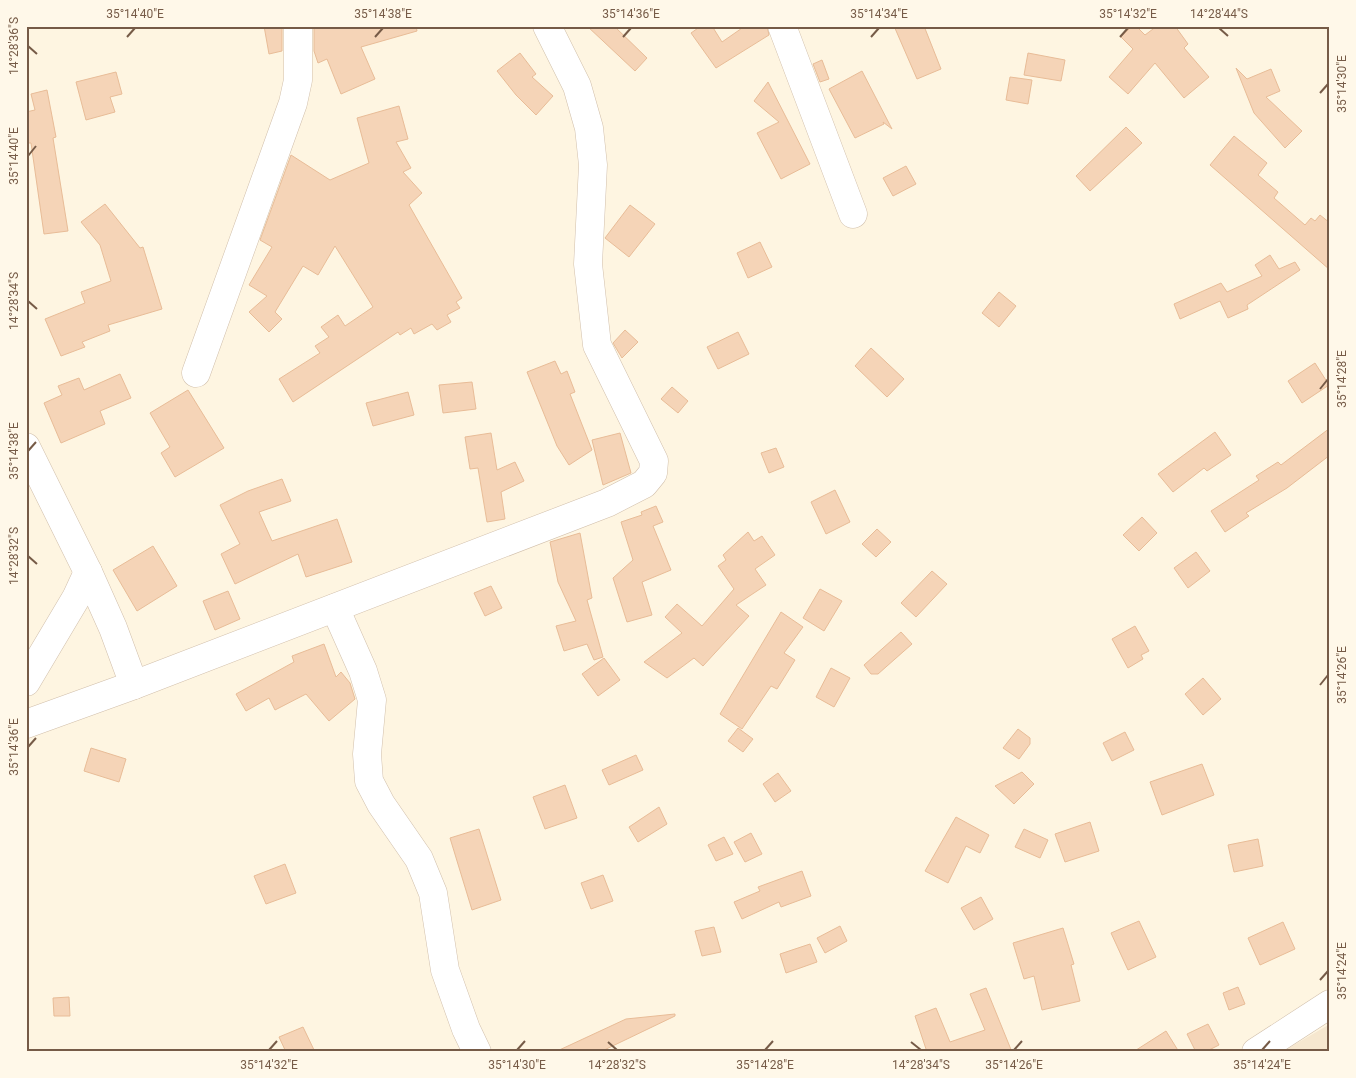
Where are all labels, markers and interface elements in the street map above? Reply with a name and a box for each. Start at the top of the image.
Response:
text: 35°14'40"E [106,7,164,21]
text: 35°14'38"E [354,7,412,21]
text: 35°14'36"E [602,7,660,21]
text: 35°14'34"E [850,7,908,21]
text: 35°14'32"E [1099,7,1157,21]
text: 14°28'44"S [1190,7,1248,21]
text: 14°28'36"S [7,17,21,75]
text: 35°14'30"E [1335,55,1349,113]
text: 35°14'40"E [7,127,21,185]
text: 14°28'34"S [7,272,21,330]
text: 35°14'28"E [1335,350,1349,408]
text: 35°14'38"E [7,422,21,480]
text: 14°28'32"S [7,527,21,585]
text: 35°14'26"E [1335,646,1349,704]
text: 35°14'36"E [7,718,21,776]
text: 35°14'24"E [1335,942,1349,1000]
text: 35°14'32"E [240,1058,298,1072]
text: 35°14'30"E [488,1058,546,1072]
text: 14°28'32"S [588,1058,646,1072]
text: 35°14'28"E [736,1058,794,1072]
text: 14°28'34"S [892,1058,950,1072]
text: 35°14'26"E [985,1058,1043,1072]
text: 35°14'24"E [1233,1058,1291,1072]

